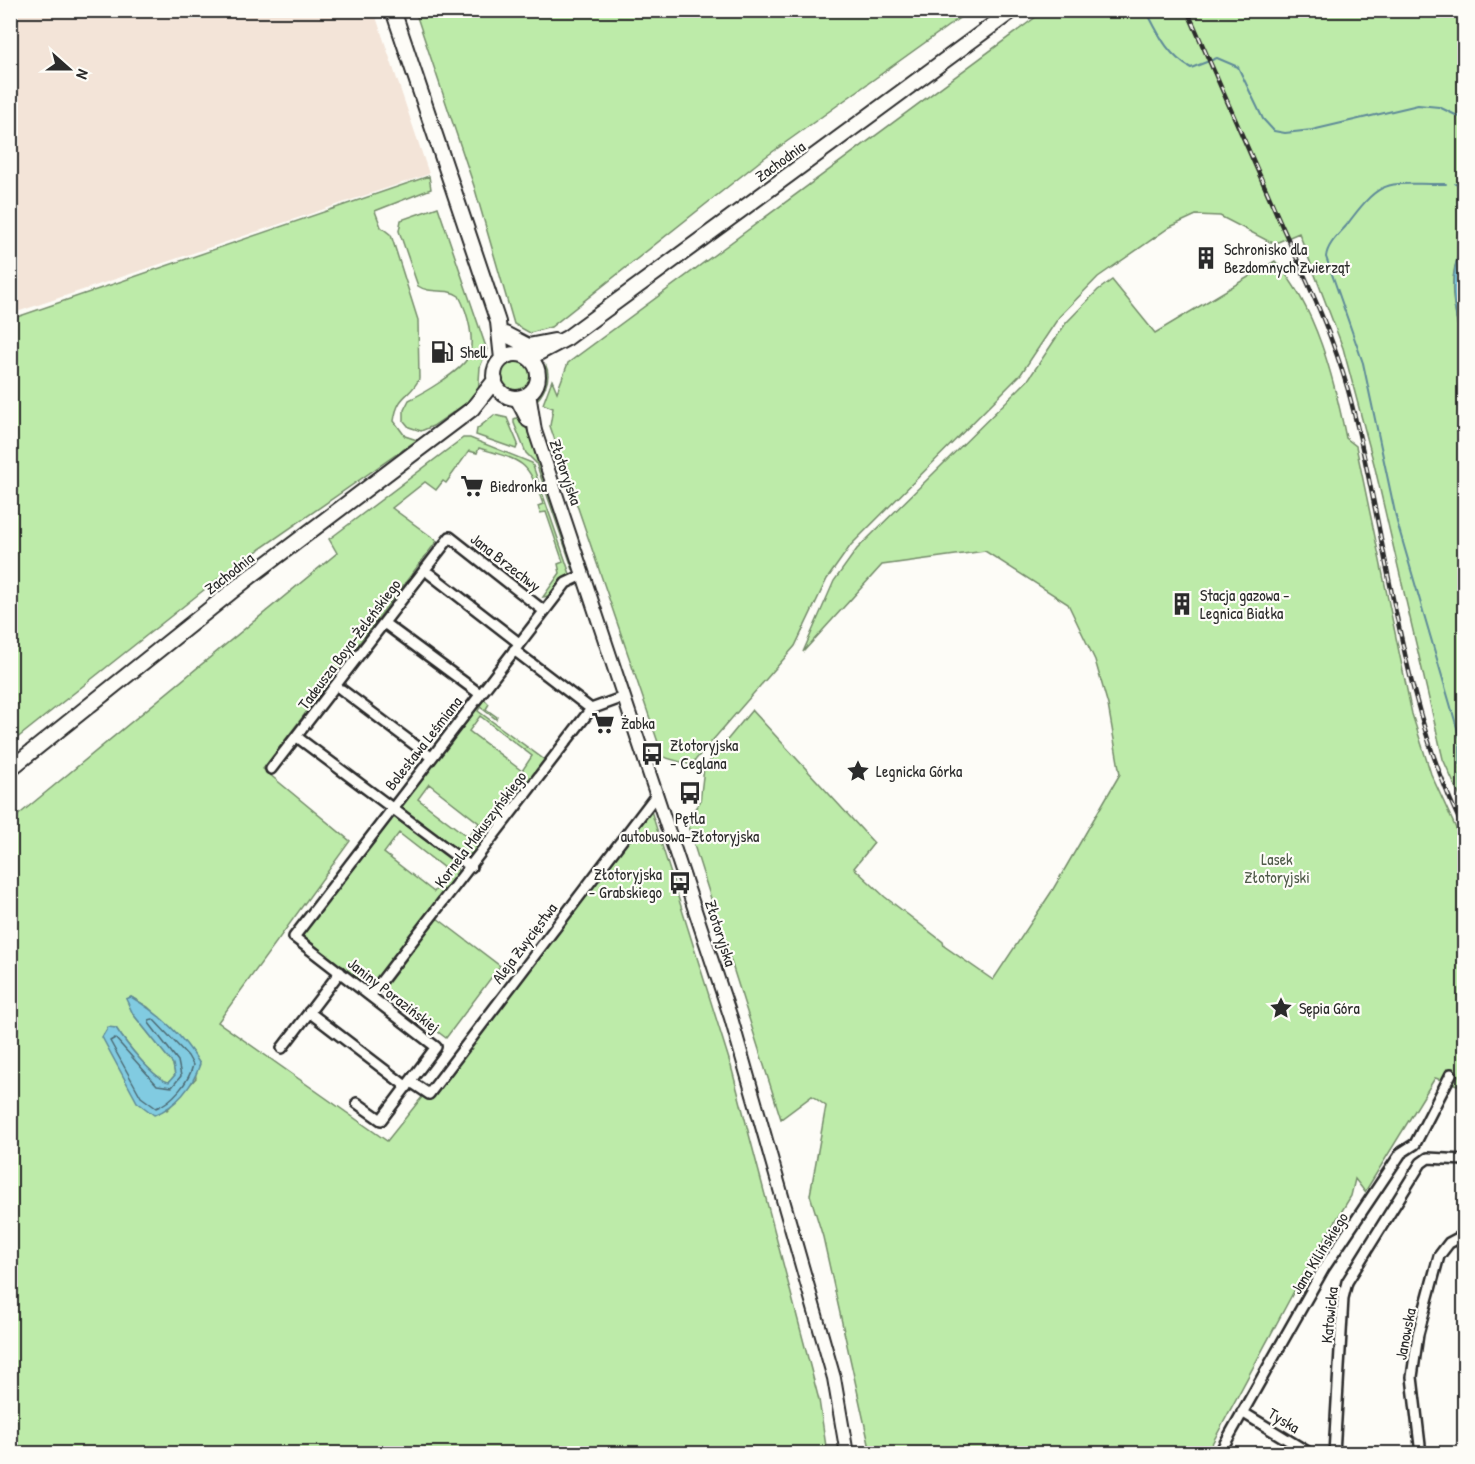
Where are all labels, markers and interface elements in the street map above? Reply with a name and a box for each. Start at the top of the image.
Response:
north arrow [39,39,99,99]
text: N [71,66,95,83]
street label: Zachodnia [750,135,810,187]
place label: Schronisko dla Bezdomnych Zwierząt [1224,238,1350,278]
building icon: Schronisko dla Bezdomnych Zwierząt [1193,245,1219,271]
fuel station icon: Shell [429,339,455,365]
place label: Shell [460,341,487,363]
street label: Złotoryjska [544,436,588,508]
supermarket icon: Biedronka [459,473,485,499]
place label: Biedronka [490,475,547,497]
street label: Jana Brzechwy [466,527,546,597]
street label: Zachodnia [200,547,258,599]
street label: Tadeusza Boya-Żeleńskiego [293,574,406,714]
place label: Stacja gazowa - Legnica Białka [1200,584,1290,624]
building icon: Stacja gazowa - Legnica Białka [1169,591,1195,617]
street label: Bolesława Leśmiana [379,691,467,795]
supermarket icon: Żabka [590,710,616,736]
place label: Żabka [621,712,655,734]
place label: Złotoryjska - Ceglana [670,734,738,774]
bus stop icon: Złotoryjska - Ceglana [639,741,665,767]
place icon: Legnicka Górka [845,758,871,784]
place label: Legnicka Górka [876,760,962,782]
street label: Kornela Makuszyńskiego [429,766,532,892]
bus stop icon: Pętla autobusowa-Złotoryjska [677,780,703,806]
place label: Pętla autobusowa-Złotoryjska [621,807,759,847]
park label: Lasek Złotoryjski [1244,848,1310,888]
place label: Złotoryjska - Grabskiego [589,863,663,903]
bus stop icon: Złotoryjska - Grabskiego [667,870,693,896]
street label: Złotoryjska [700,897,742,969]
street label: Aleja Zwycięstwa [486,898,562,988]
street label: Janiny Porazińskiej [343,952,445,1038]
place icon: Sępia Góra [1268,995,1294,1021]
place label: Sępia Góra [1299,997,1360,1019]
street label: Jana Kilińskiego [1285,1207,1353,1298]
street label: Katowicka [1315,1286,1343,1344]
street label: Janowska [1389,1306,1421,1362]
street label: Tyska [1264,1402,1304,1438]

